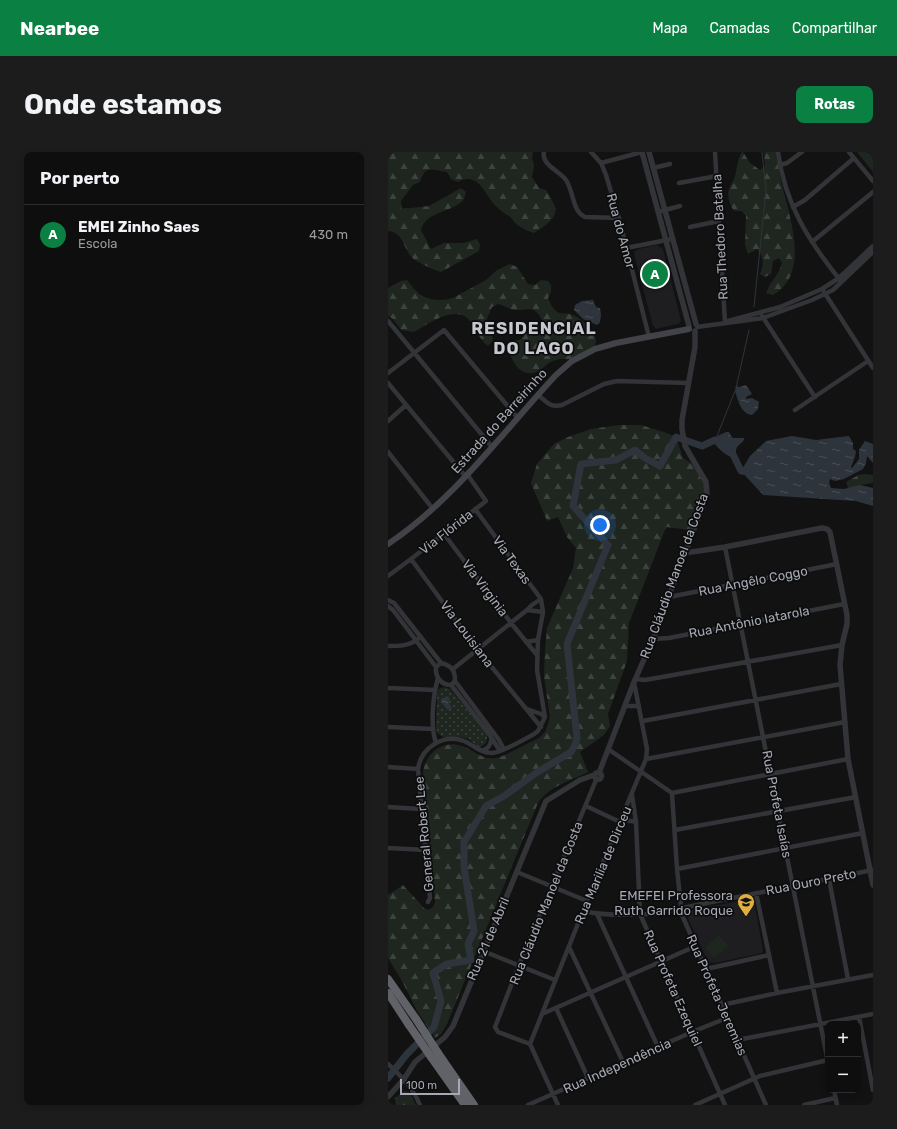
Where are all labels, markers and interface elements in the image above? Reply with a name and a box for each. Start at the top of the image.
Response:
text: Nearbee [20,17,99,40]
text: Mapa [653,20,688,37]
text: Camadas [710,20,770,37]
text: Compartilhar [792,20,877,37]
button: Rotas [796,86,873,123]
text: Onde estamos [24,88,222,121]
text: Por perto [40,168,120,188]
street label: Rua Thedoro Batalha [709,174,731,300]
street label: Rua do Amor [604,192,638,270]
text: EMEI Zinho Saes [78,218,199,236]
text: A [48,227,58,242]
text: 430 m [309,227,348,242]
text: Escola [78,236,117,251]
pin: A [642,259,668,289]
district label: RESIDENCIAL DO LAGO [471,318,597,358]
street label: Estrada do Barreirinho [448,366,550,476]
street label: Rua Cláudio Manoel da Costa [637,491,711,661]
street label: Via Flórida [416,507,476,557]
your location [590,515,610,535]
street label: Via Texas [490,533,535,587]
street label: Via Virginia [458,557,511,620]
street label: Rua Angêlo Coggo [697,563,809,600]
street label: Via Louisiana [437,598,497,670]
street label: Rua Antônio Iatarola [687,603,811,641]
street label: Rua Profeta Isaías [759,749,795,859]
street label: General Robert Lee [411,776,437,892]
street label: Rua Marilia de Dirceu [571,804,635,926]
street label: Rua Cláudio Manoel da Costa [506,819,586,987]
street label: Rua Ouro Preto [765,866,857,898]
place label: EMEFEI Professora Ruth Garrido Roque [614,888,733,918]
school or university icon: EMEFEI Professora Ruth Garrido Roque [736,892,756,917]
street label: Rua 21 de Abril [464,895,512,983]
street label: Rua Profeta Ezequiel [641,928,705,1048]
street label: Rua Profeta Jeremias [684,932,751,1058]
map controls [825,1021,861,1093]
button: + [825,1021,861,1057]
street label: Rua Independência [561,1035,673,1097]
button: − [825,1057,861,1093]
scale bar [400,1077,460,1096]
text: 100 m [406,1079,437,1092]

